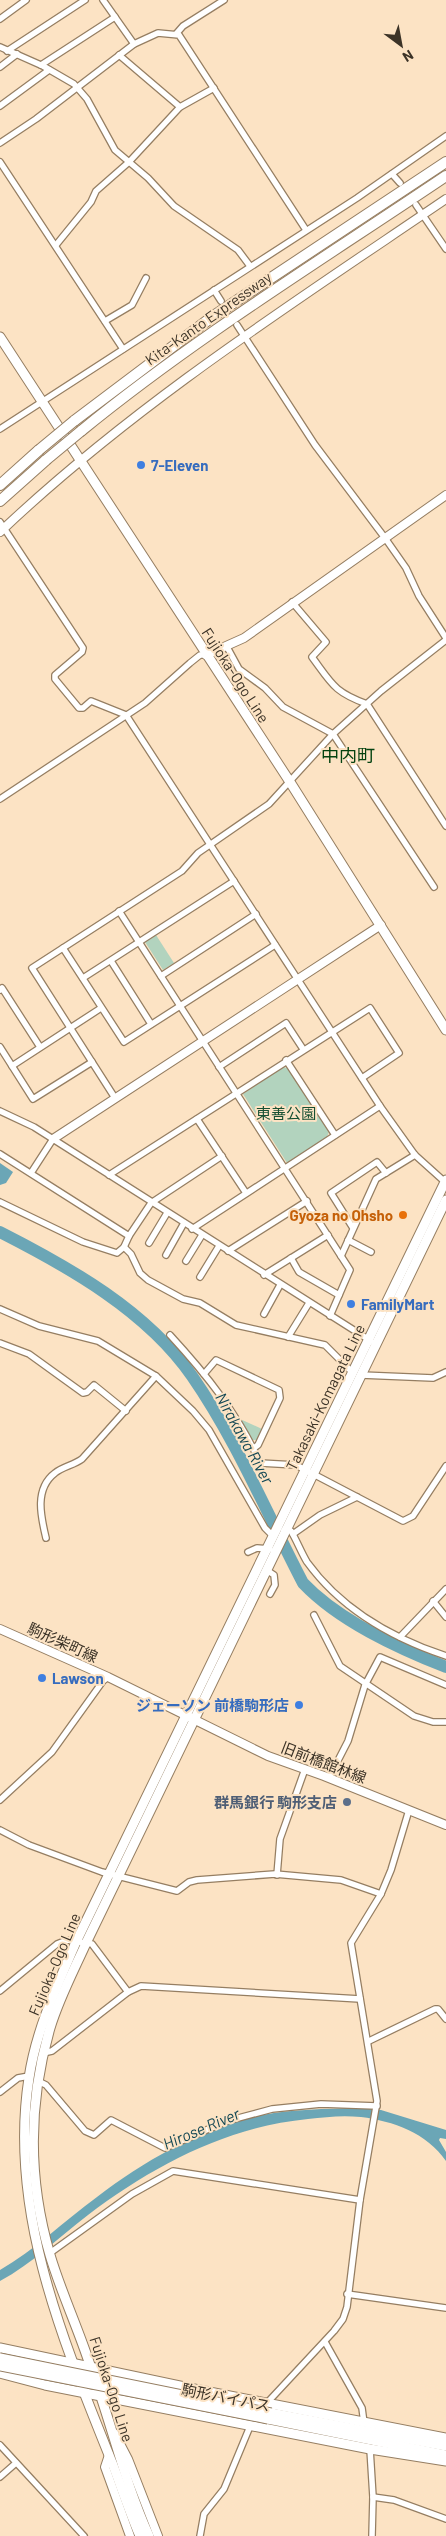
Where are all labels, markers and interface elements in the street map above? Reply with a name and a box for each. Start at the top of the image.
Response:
north arrow [376,20,426,70]
text: N [400,47,417,66]
street label: Kita-Kanto Expressway [141,268,275,368]
place label: 7-Eleven [151,456,208,474]
marker: 7-Eleven [135,459,147,471]
street label: Fujioka-Ogo Line [199,624,273,726]
district label: 中内町 [321,744,375,766]
park label: 東善公園 [256,1104,316,1122]
place label: Gyoza no Ohsho [289,1206,393,1224]
marker: Gyoza no Ohsho [397,1209,409,1221]
place label: FamilyMart [361,1295,435,1313]
marker: FamilyMart [345,1298,357,1310]
street label: Takasaki-Komagata Line [282,1321,368,1473]
water label: Nirakawa River [212,1389,279,1488]
street label: 駒形柴町線 [25,1619,101,1665]
place label: Lawson [52,1669,104,1687]
marker: Lawson [36,1672,48,1684]
place label: ジェーソン 前橋駒形店 [136,1696,289,1714]
marker: ジェーソン 前橋駒形店 [293,1699,305,1711]
street label: 旧前橋館林線 [279,1737,369,1787]
place label: 群馬銀行 駒形支店 [214,1793,337,1811]
marker: 群馬銀行 駒形支店 [341,1796,353,1808]
street label: Fujioka-Ogo Line [24,1910,84,2018]
water label: Hirose River [160,2103,243,2153]
street label: Fujioka-Ogo Line [86,2334,138,2444]
street label: 駒形バイパス [180,2380,272,2414]

